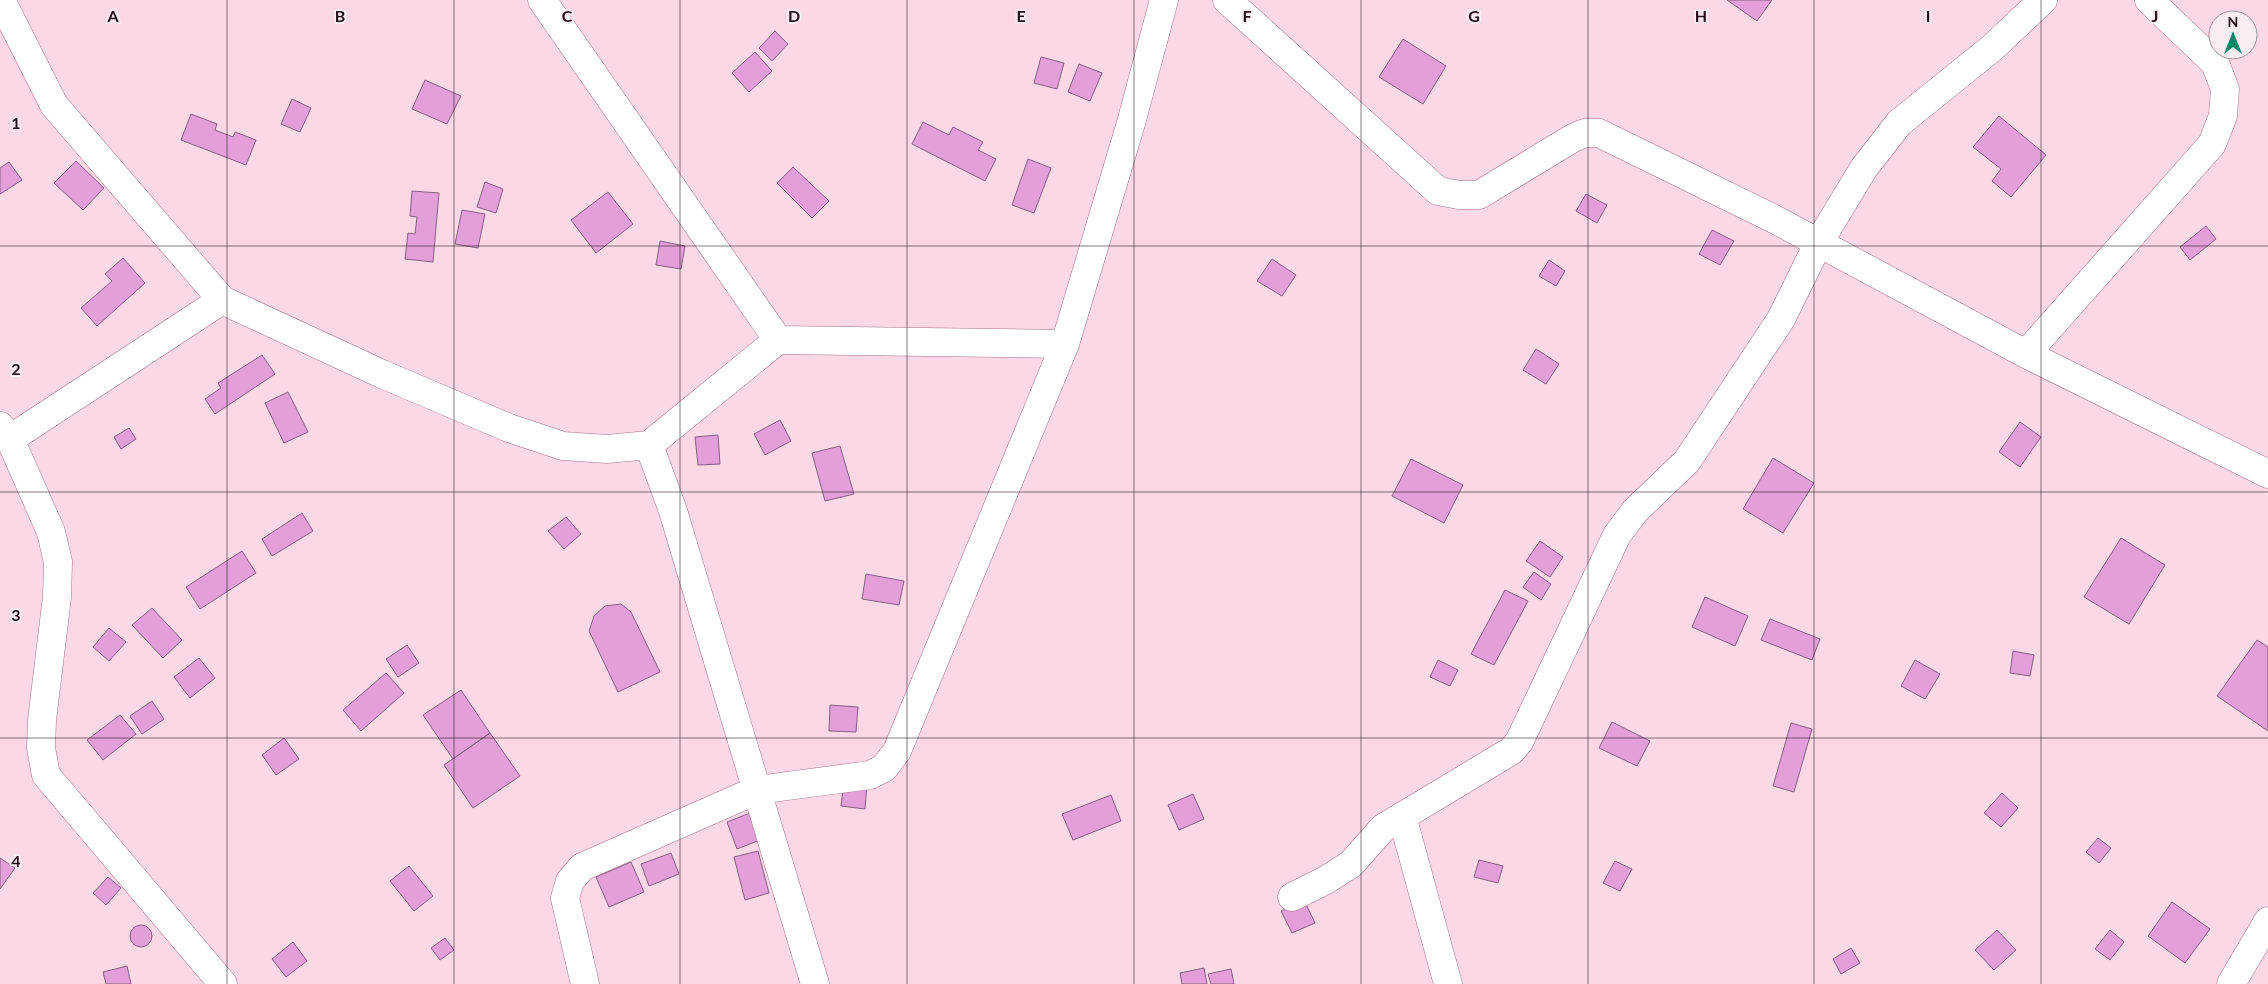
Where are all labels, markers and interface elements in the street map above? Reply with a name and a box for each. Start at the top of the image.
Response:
text: A [106,6,119,25]
text: B [335,6,345,25]
text: C [562,6,573,25]
text: D [788,6,800,25]
text: E [1016,6,1026,25]
text: F [1242,6,1252,25]
text: G [1468,6,1480,25]
text: H [1695,6,1707,25]
text: I [1926,6,1930,25]
text: J [2152,6,2158,25]
north arrow [2208,10,2258,60]
text: N [2228,13,2238,30]
text: 1 [11,113,21,132]
text: 2 [11,359,21,378]
text: 3 [11,605,21,624]
text: 4 [11,851,21,870]

